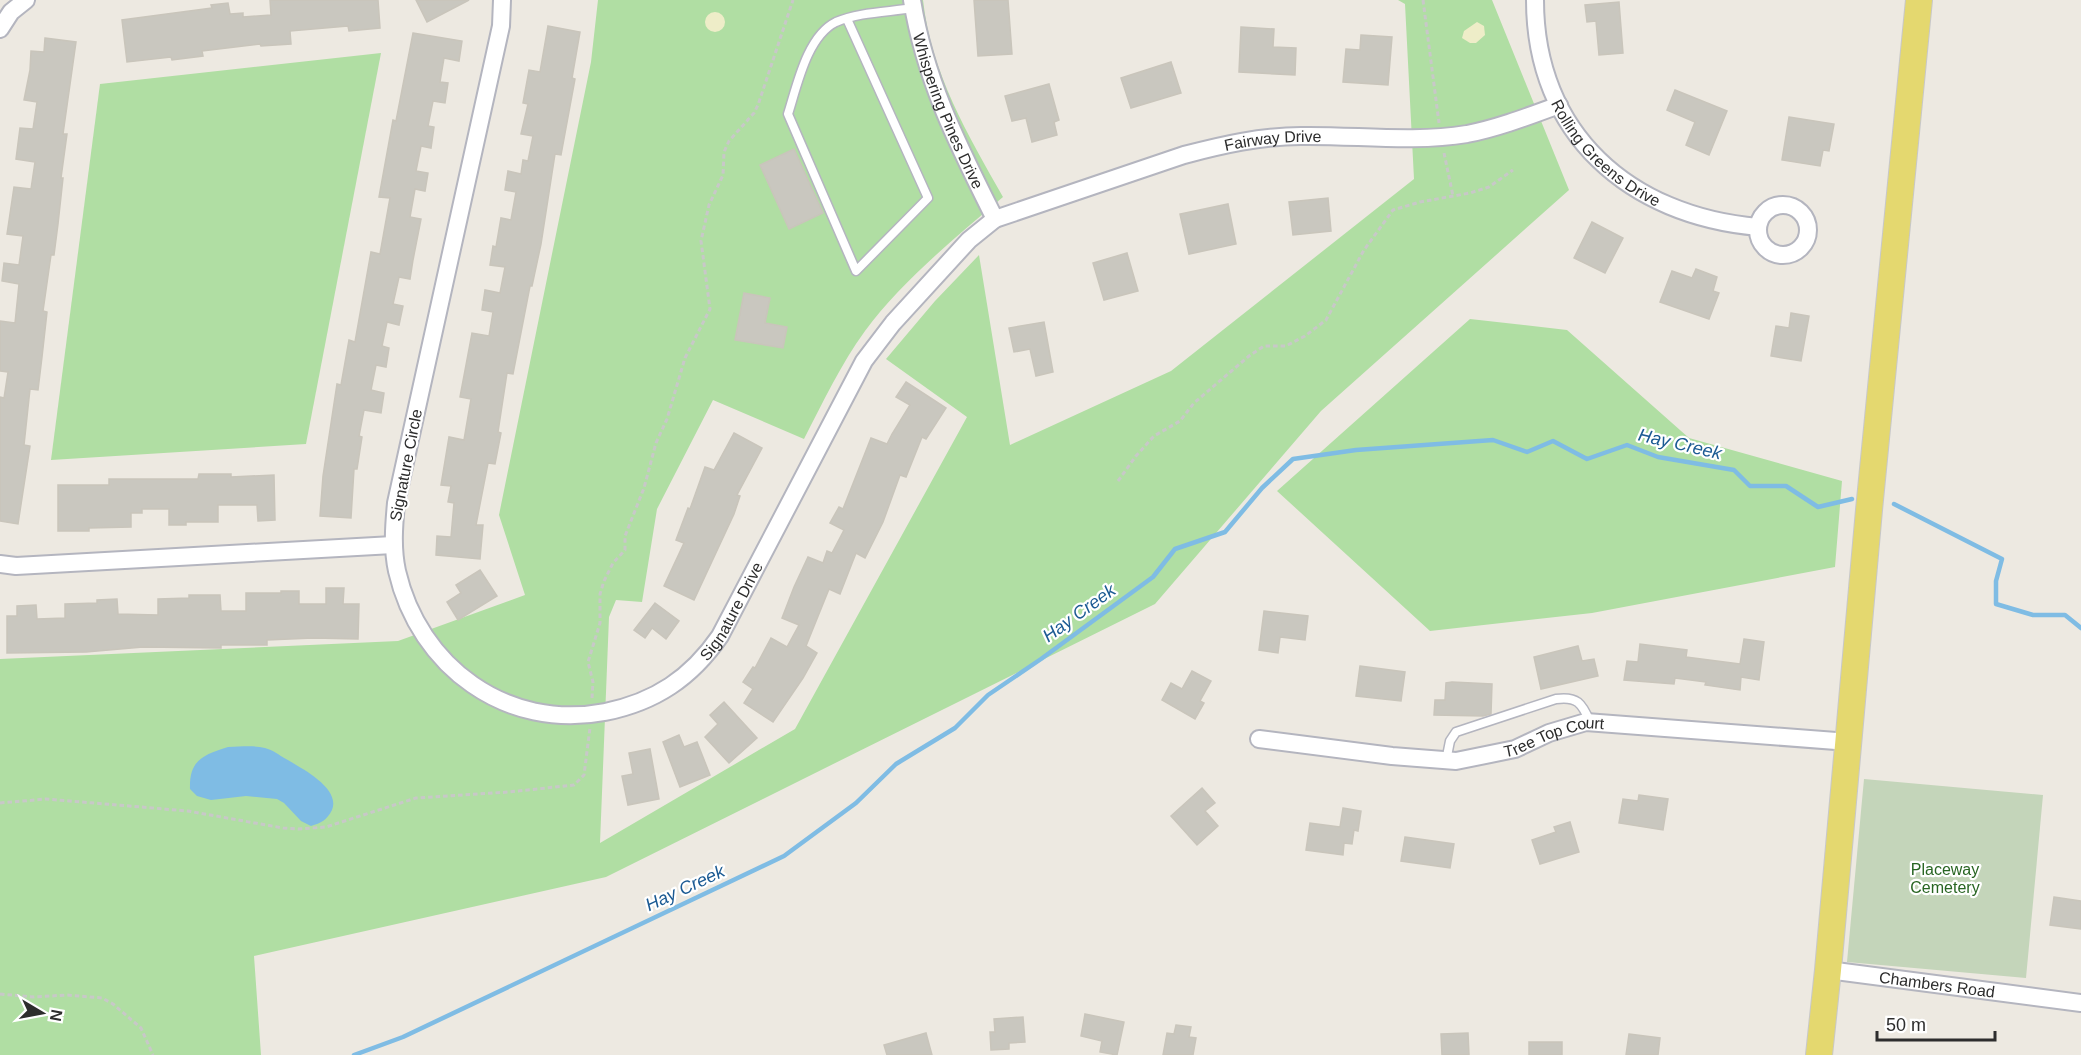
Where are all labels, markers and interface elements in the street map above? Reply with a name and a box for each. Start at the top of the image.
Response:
street label: Whispering Pines Drive [910,31,987,191]
street label: Rolling Greens Drive [1548,96,1663,209]
street label: Fairway Drive [1223,127,1322,154]
street label: Signature Circle [387,407,425,522]
water label: Hay Creek [1636,425,1725,464]
street label: Signature Drive [696,559,766,664]
water label: Hay Creek [1039,579,1120,646]
street label: Tree Top Court [1502,713,1605,760]
water label: Hay Creek [642,861,729,915]
park label: Placeway Cemetery [1910,861,1980,896]
street label: Chambers Road [1878,968,1996,1000]
north arrow [12,983,72,1043]
scale bar [1877,1004,1996,1042]
text: N [47,1008,66,1023]
text: 50 m [1886,1015,1926,1035]

